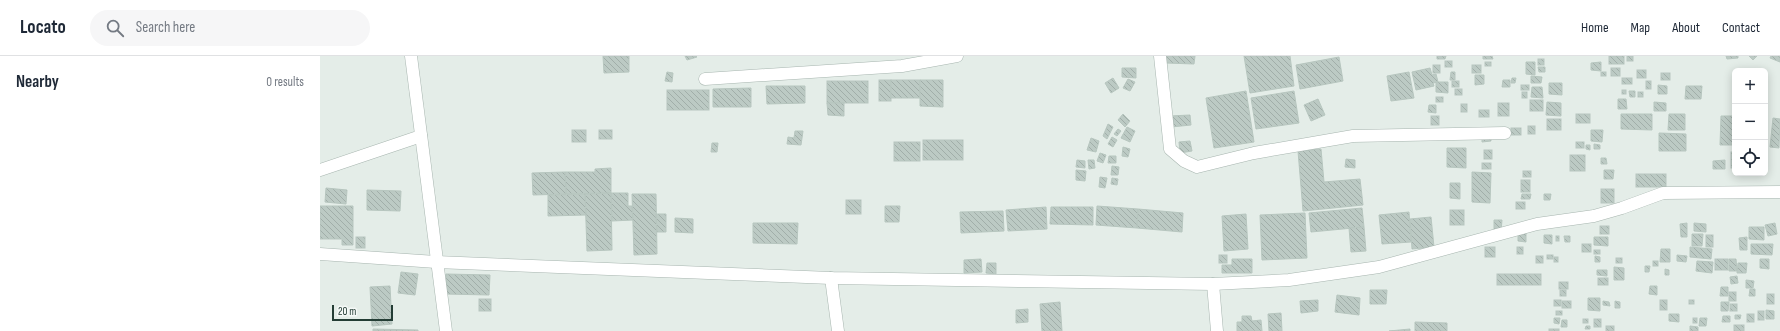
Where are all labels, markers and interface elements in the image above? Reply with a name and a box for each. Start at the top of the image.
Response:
search box [90,10,370,46]
text: Locato [20,16,66,39]
icon: search [104,17,126,39]
text: Search here [136,18,195,37]
text: Home [1581,19,1609,36]
text: Map [1631,19,1650,36]
text: About [1672,19,1700,36]
text: Contact [1722,19,1760,36]
map controls [1732,68,1768,176]
button: + [1732,68,1768,104]
text: Nearby [16,72,59,92]
text: 0 results [266,74,304,90]
button: − [1732,104,1768,140]
button: locate [1732,140,1768,176]
scale bar [332,303,393,322]
text: 20 m [338,305,356,318]

